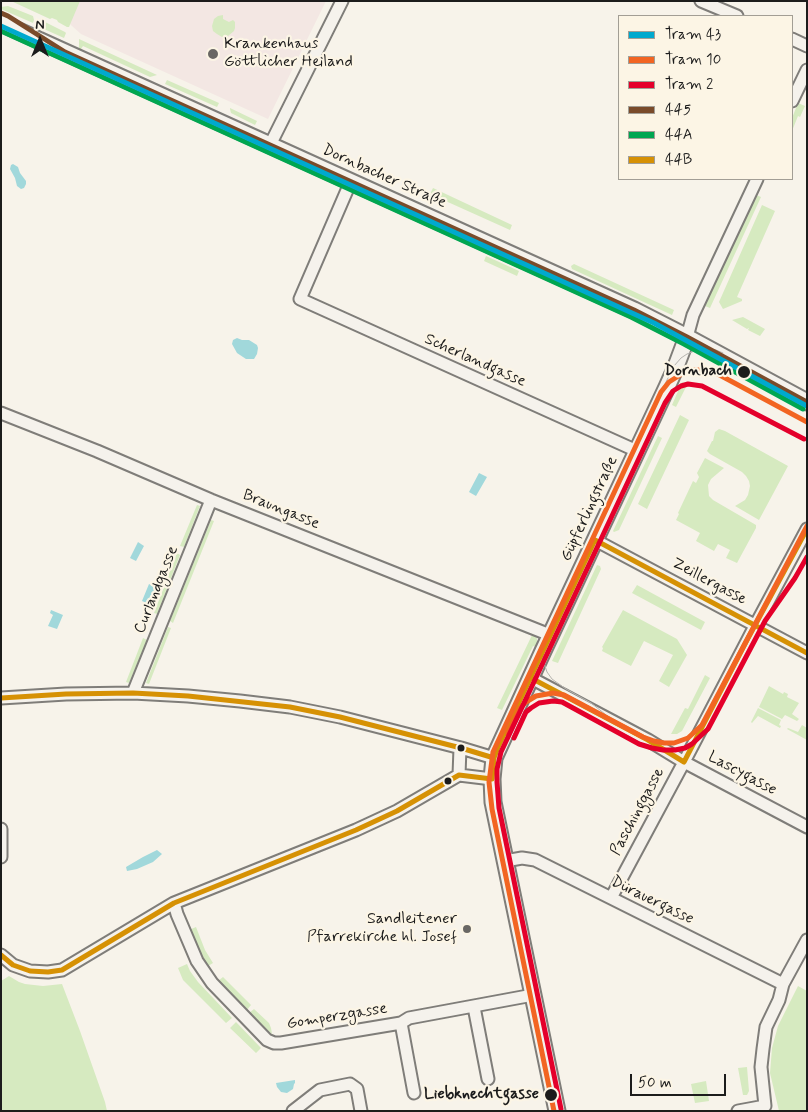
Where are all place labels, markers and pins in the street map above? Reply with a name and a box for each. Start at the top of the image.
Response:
place label: Krankenhaus Göttlicher Heiland [224,35,353,73]
marker: Krankenhaus Göttlicher Heiland [206,47,220,61]
place label: Dornbach [664,362,732,382]
marker: Dornbach [736,364,752,380]
unlabelled marker [456,743,466,753]
unlabelled marker [443,776,453,786]
place label: Sandleitener Pfarrekirche hl. Josef [307,910,457,948]
marker: Sandleitener Pfarrekirche hl. Josef [461,923,473,935]
place label: Liebknechtgasse [424,1085,539,1105]
marker: Liebknechtgasse [543,1087,559,1103]

